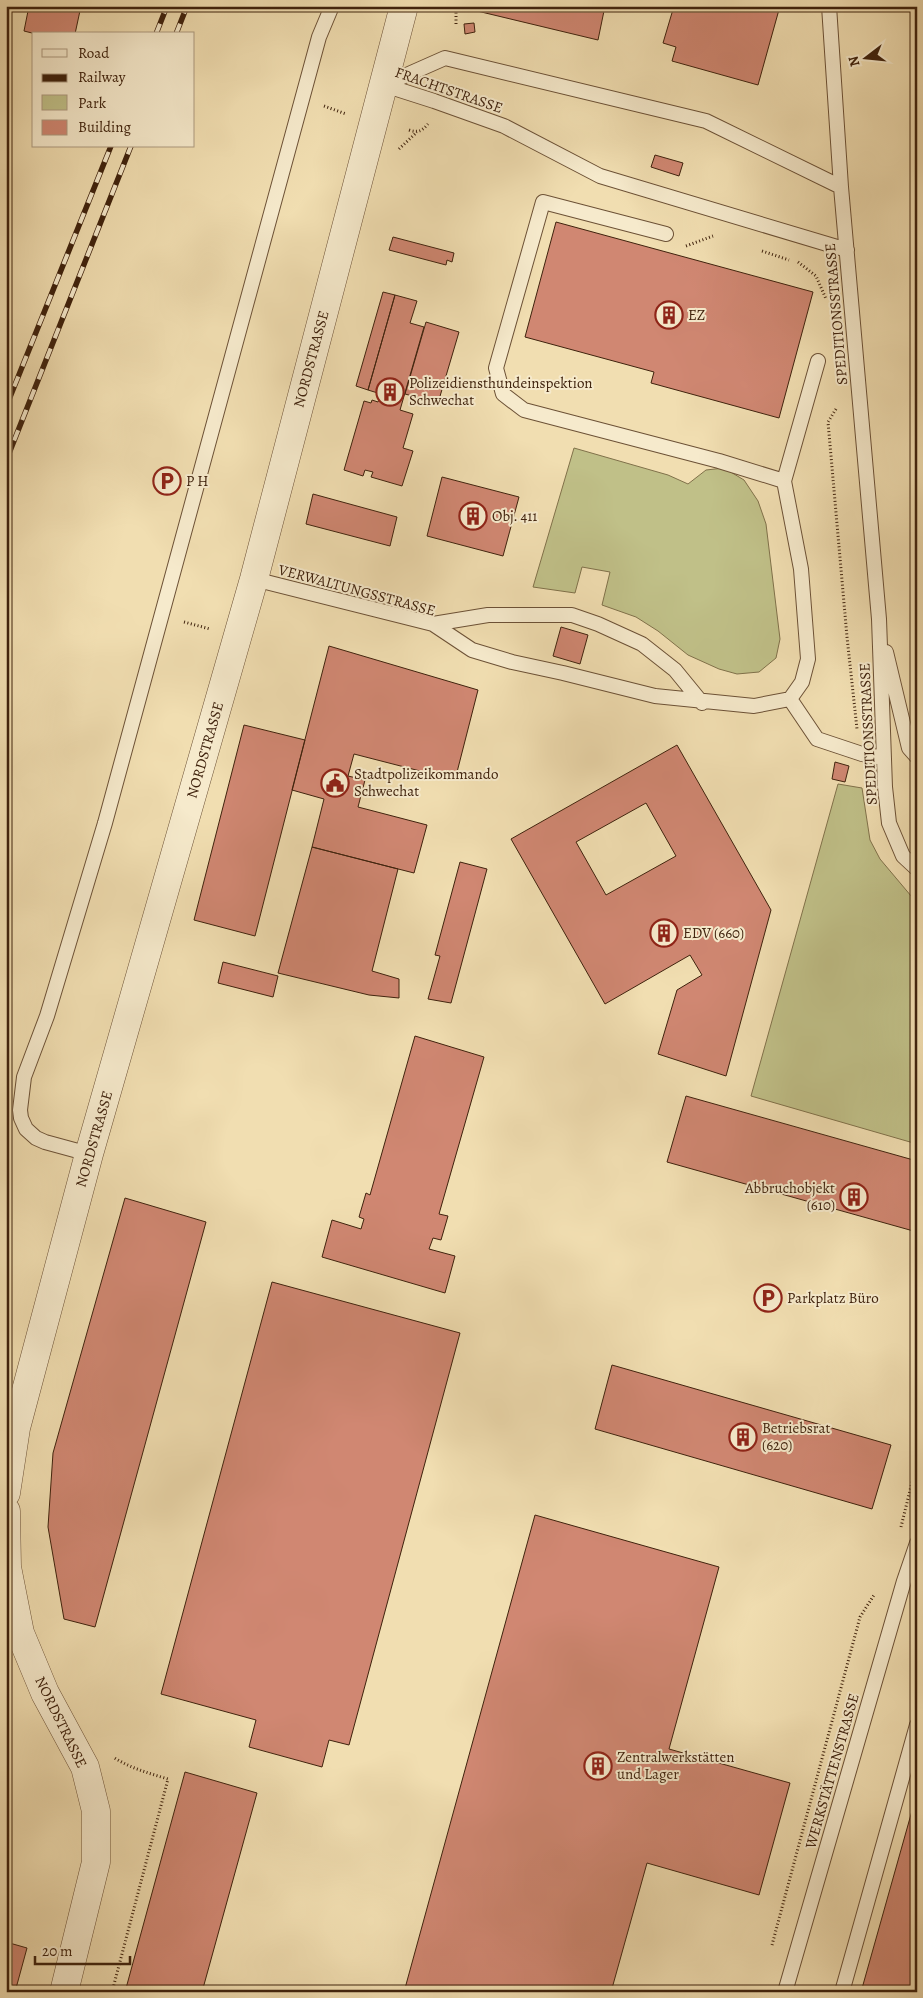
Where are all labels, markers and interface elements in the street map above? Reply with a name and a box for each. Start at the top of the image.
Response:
legend [32,32,195,148]
north arrow [840,32,890,82]
text: Road [78,43,110,63]
text: N [843,54,865,69]
street label: FRACHTSTRASSE [392,62,506,118]
text: Railway [78,67,126,87]
text: Park [78,93,107,113]
text: Building [78,117,131,137]
street label: SPEDITIONSSTRASSE [820,242,852,386]
building icon: EZ [654,300,684,330]
place label: EZ [688,305,705,325]
street label: NORDSTRASSE [288,308,334,410]
place label: Polizeidiensthundeinspektion Schwechat [409,373,593,410]
building icon: Polizeidiensthundeinspektion Schwechat [375,377,405,407]
parking icon: P H [152,466,182,496]
place label: P H [186,471,209,491]
building icon: Obj. 411 [458,501,488,531]
place label: Obj. 411 [492,506,537,526]
street label: VERWALTUNGSSTRASSE [275,559,438,621]
street label: SPEDITIONSSTRASSE [854,662,882,806]
street label: NORDSTRASSE [182,699,228,801]
place label: Stadtpolizeikommando Schwechat [354,764,498,801]
public building icon: Stadtpolizeikommando Schwechat [320,768,350,798]
building icon: EDV (660) [649,918,679,948]
place label: EDV (660) [683,923,744,943]
street label: NORDSTRASSE [71,1088,117,1190]
place label: Abbruchobjekt (610) [744,1178,835,1215]
building icon: Abbruchobjekt (610) [839,1182,869,1212]
parking icon: Parkplatz Büro [753,1283,783,1313]
place label: Parkplatz Büro [787,1288,879,1308]
place label: Betriebsrat (620) [762,1418,830,1455]
building icon: Betriebsrat (620) [728,1422,758,1452]
street label: NORDSTRASSE [30,1673,92,1771]
street label: WERKSTÄTTENSTRASSE [800,1691,864,1852]
place label: Zentralwerkstätten und Lager [617,1747,734,1784]
building icon: Zentralwerkstätten und Lager [583,1751,613,1781]
scale bar [35,1933,130,1965]
text: 20 m [42,1941,73,1961]

